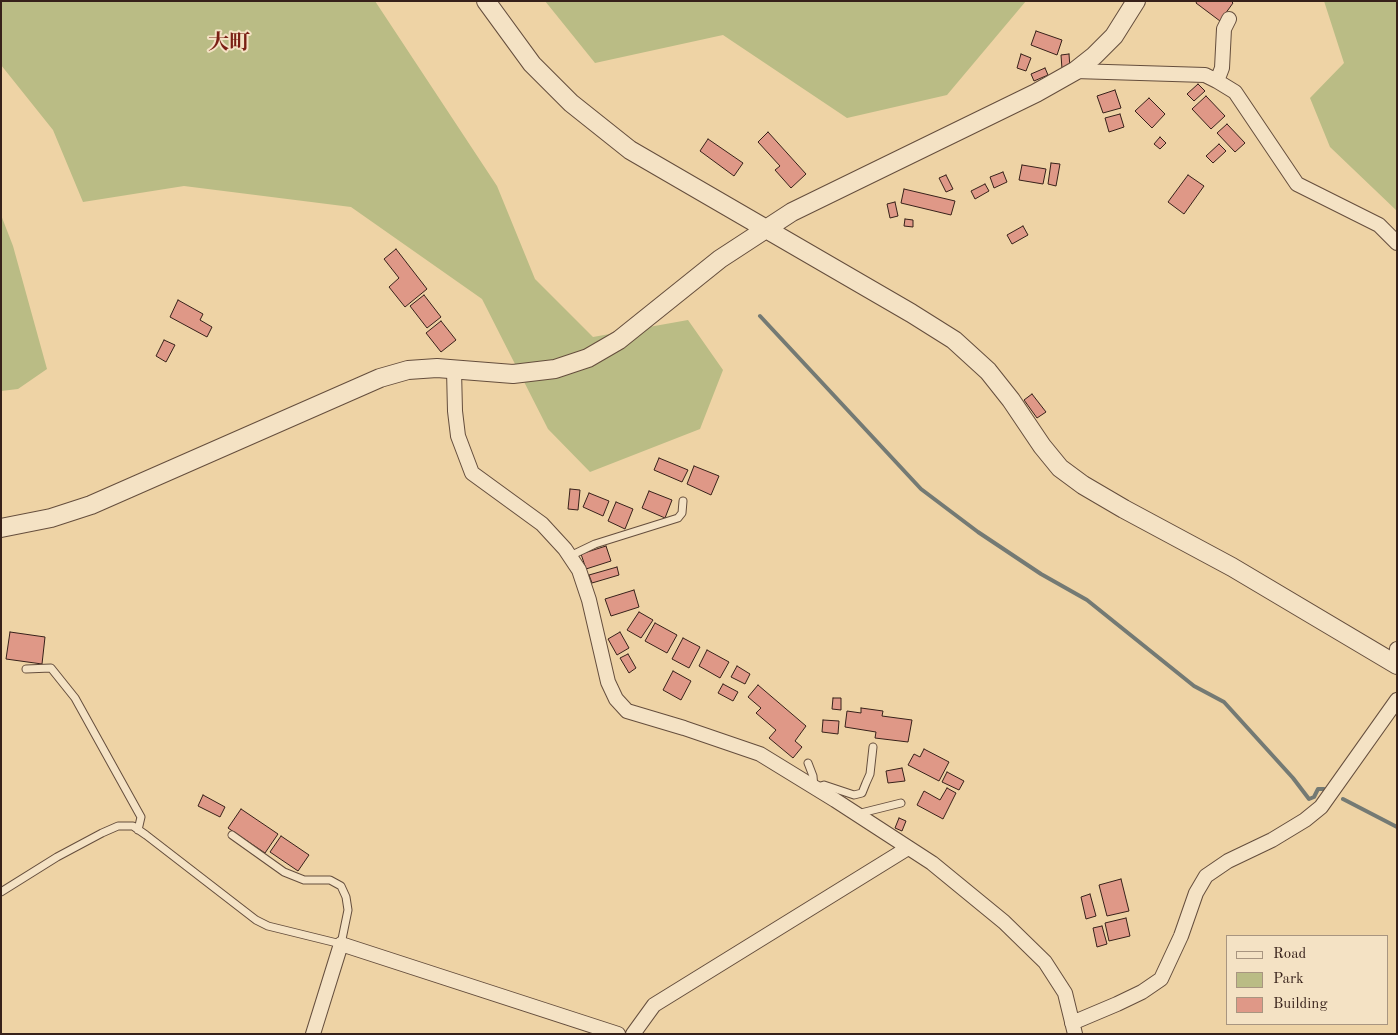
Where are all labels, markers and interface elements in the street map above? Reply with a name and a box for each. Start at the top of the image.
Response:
district label: 大町 [208,30,250,56]
legend [1226,935,1388,1025]
text: Road [1273,947,1306,962]
text: Park [1273,972,1304,987]
text: Building [1273,997,1328,1012]

